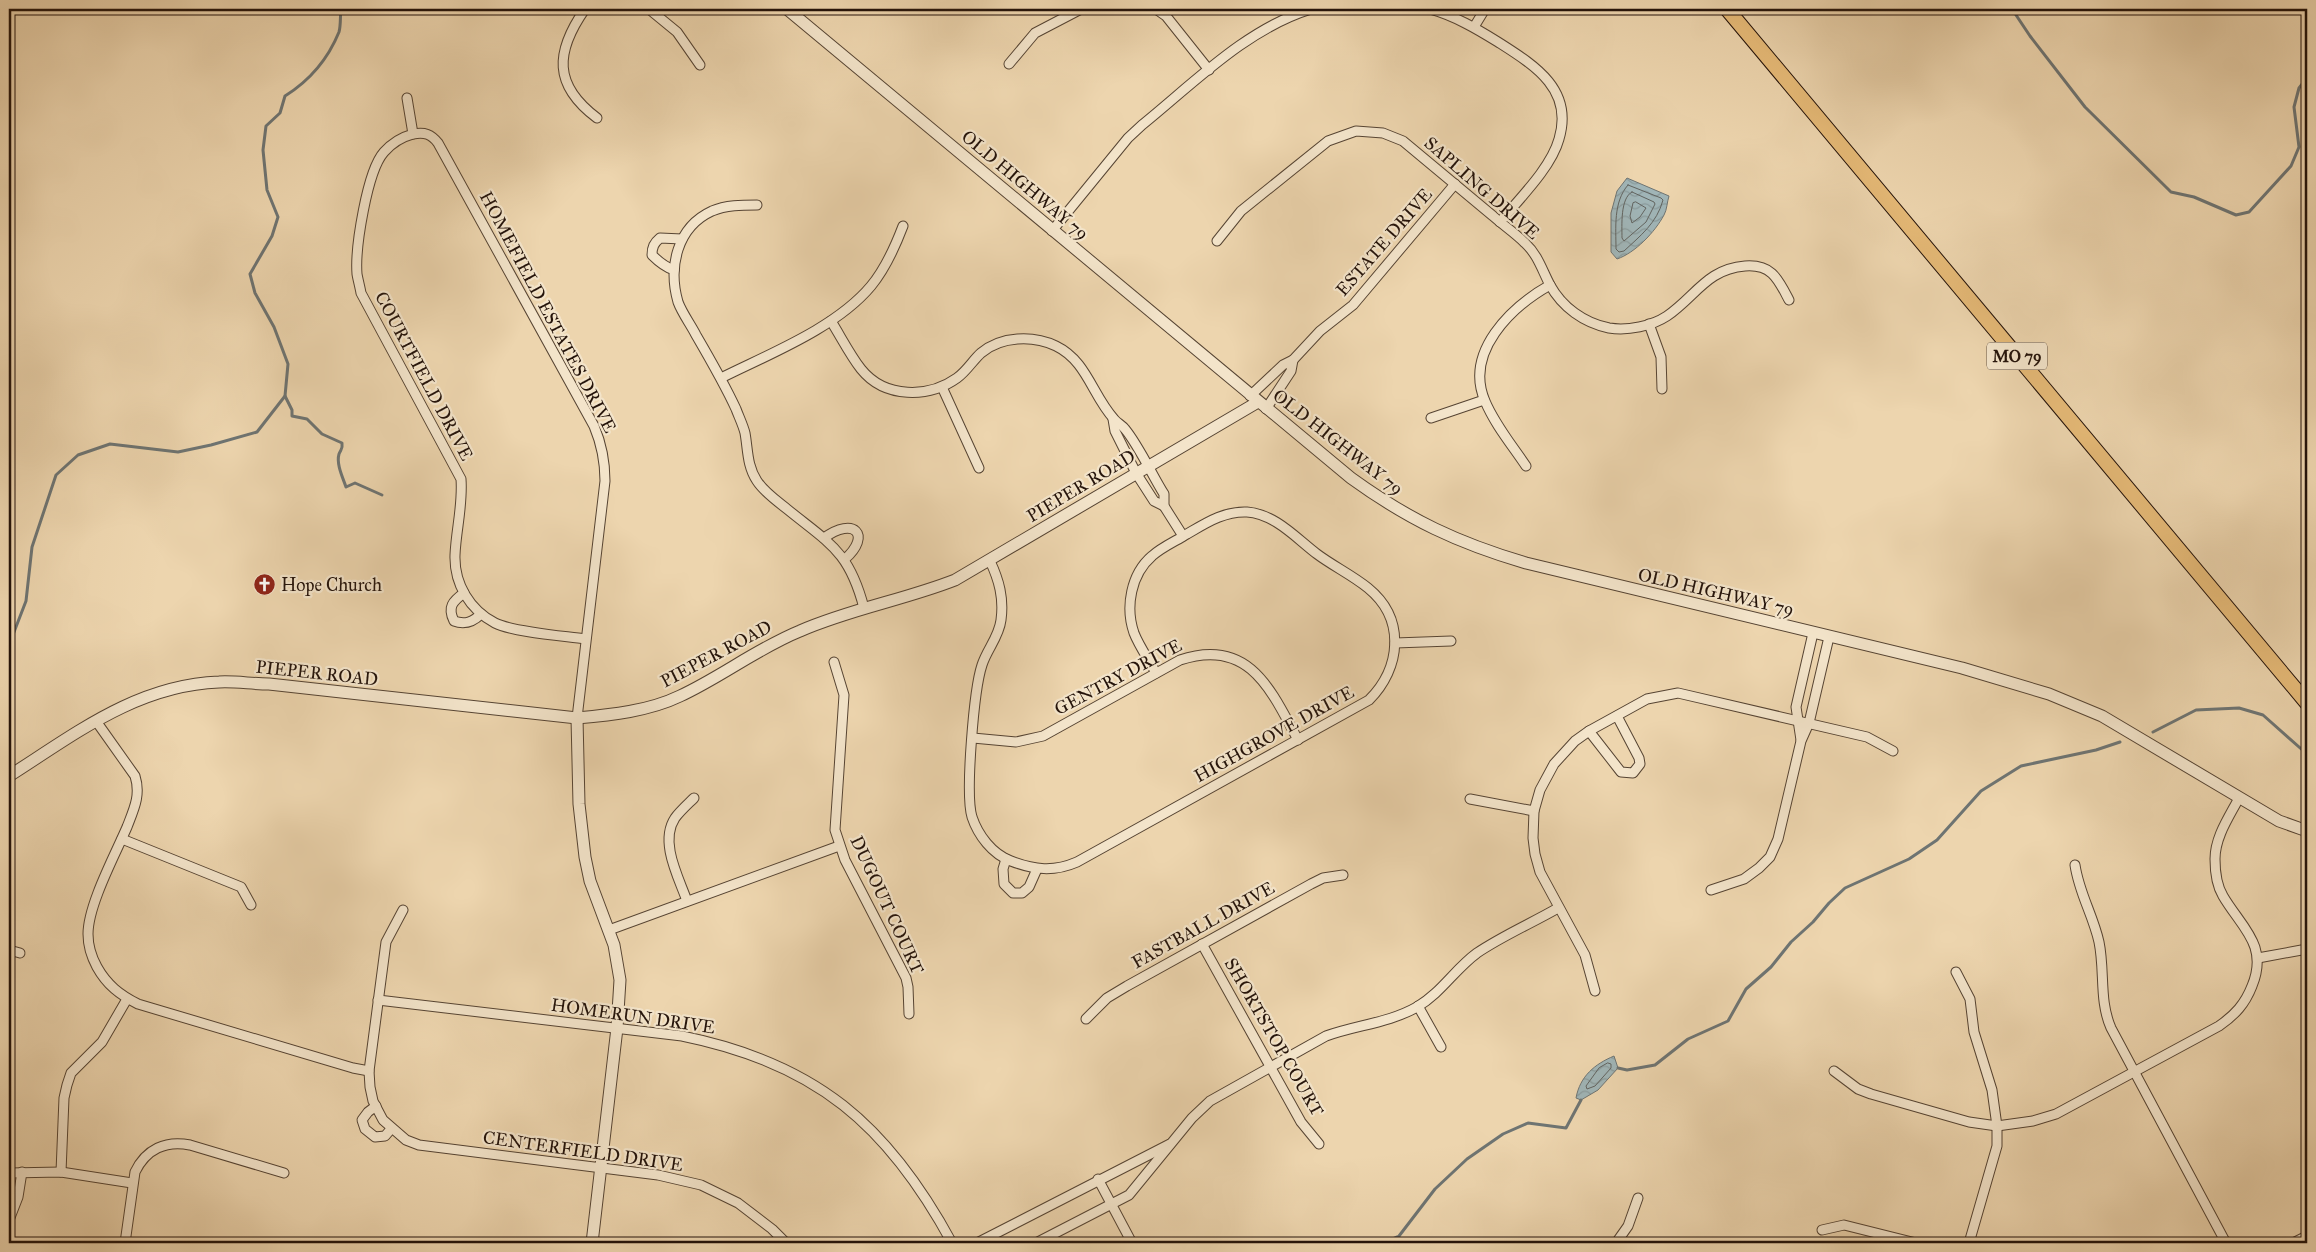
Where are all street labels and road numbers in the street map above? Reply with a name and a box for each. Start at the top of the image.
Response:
street label: OLD HIGHWAY 79 [957,125,1093,245]
street label: SAPLING DRIVE [1420,132,1544,244]
street label: ESTATE DRIVE [1331,183,1437,300]
street label: HOMEFIELD ESTATES DRIVE [475,188,621,437]
street label: COURTFIELD DRIVE [370,288,478,464]
road number: MO 79 [1987,342,2047,370]
street label: OLD HIGHWAY 79 [1268,384,1408,500]
street label: PIEPER ROAD [1023,445,1139,527]
street label: OLD HIGHWAY 79 [1636,563,1796,621]
street label: PIEPER ROAD [657,615,775,693]
street label: GENTRY DRIVE [1051,634,1186,720]
street label: PIEPER ROAD [255,656,379,690]
street label: HIGHGROVE DRIVE [1190,681,1358,787]
street label: DUGOUT COURT [845,832,929,978]
street label: FASTBALL DRIVE [1128,877,1278,973]
street label: SHORTSTOP COURT [1220,954,1328,1120]
street label: HOMERUN DRIVE [550,994,717,1038]
street label: CENTERFIELD DRIVE [482,1126,685,1176]

